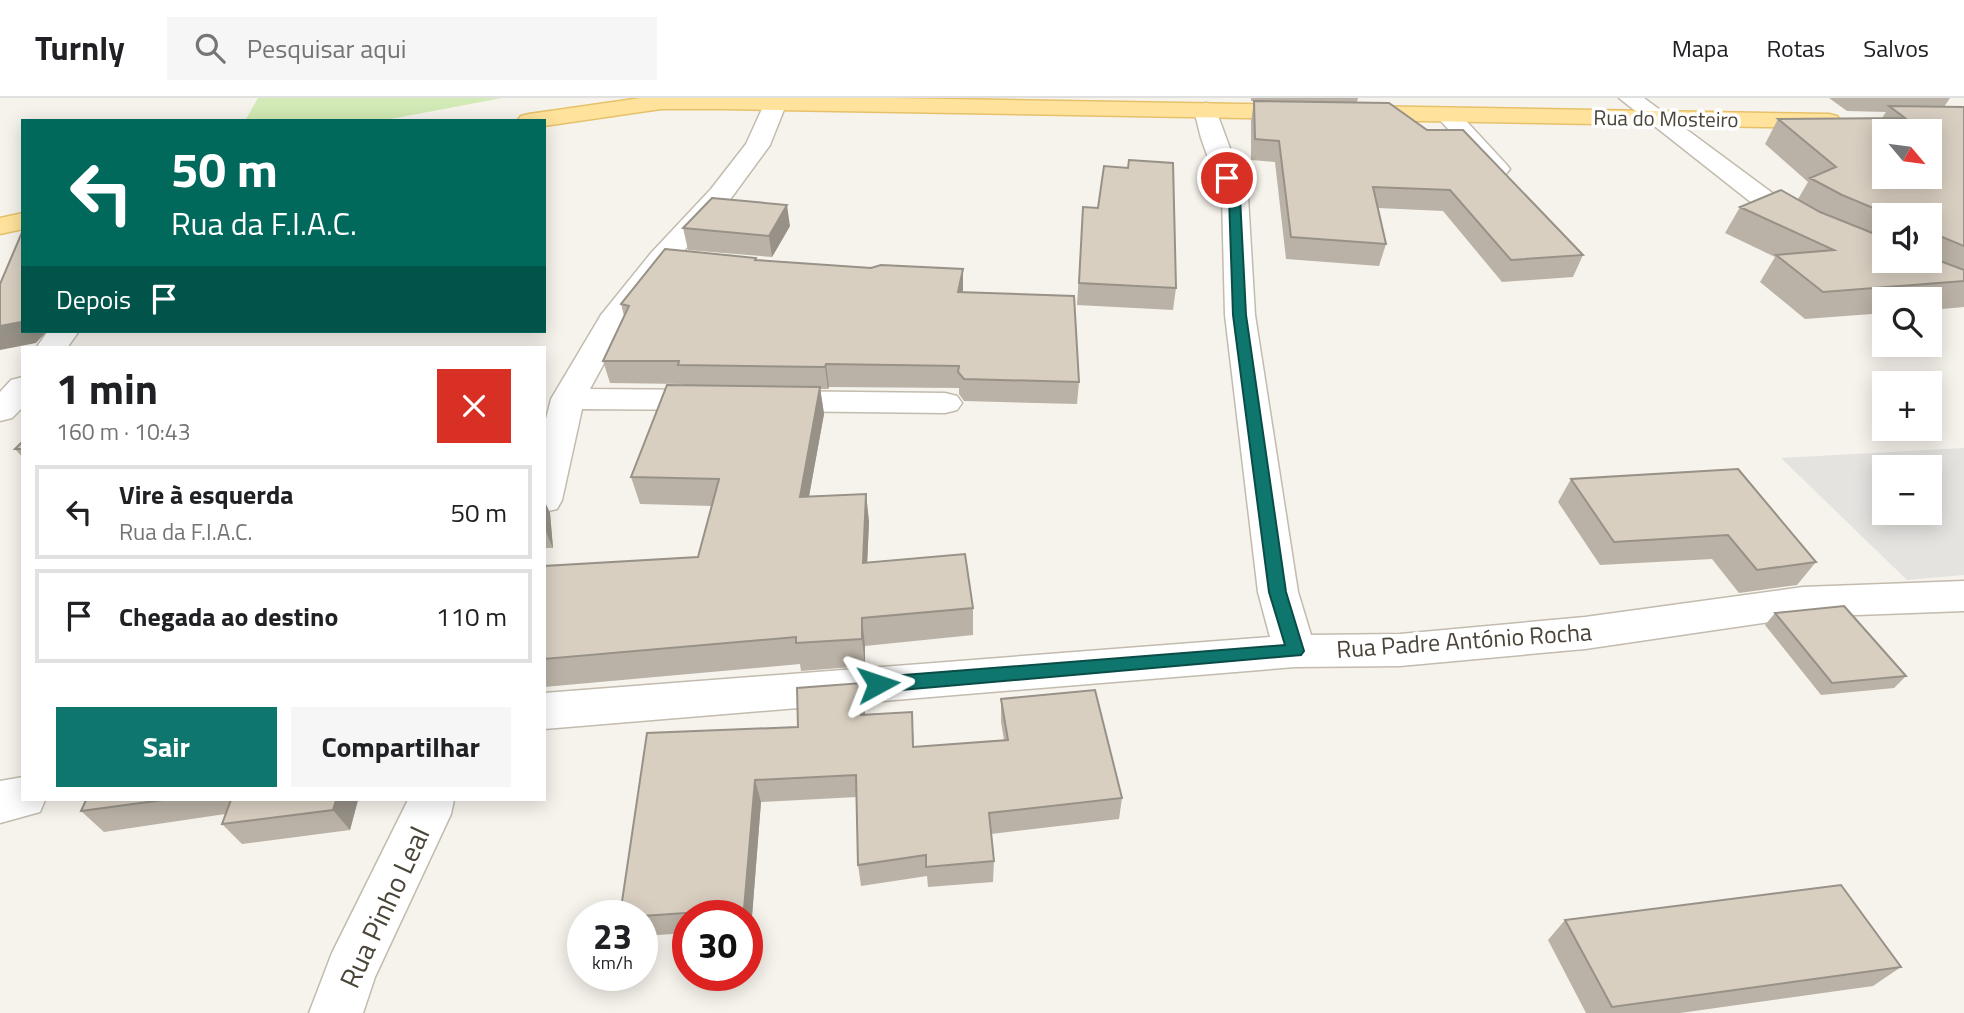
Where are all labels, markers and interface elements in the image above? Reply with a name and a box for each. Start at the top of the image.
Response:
search box [167,17,657,80]
text: Turnly [35,23,125,73]
icon: search [191,29,229,67]
text: Pesquisar aqui [247,29,407,68]
text: Mapa [1672,30,1728,66]
text: Rotas [1766,30,1825,66]
text: Salvos [1863,30,1929,66]
street label: Rua do Mosteiro [1593,101,1739,135]
north arrow [1872,119,1942,189]
map controls [1872,119,1942,525]
text: 50 m [171,131,278,206]
icon: left [56,147,147,238]
pin [1197,148,1257,208]
icon: arrive [1208,159,1246,197]
text: Rua da F.I.A.C. [171,199,357,247]
button: sound [1872,203,1942,273]
text: Depois [56,280,131,319]
icon: arrive [145,280,183,318]
button: search [1872,287,1942,357]
text: 1 min [56,356,158,420]
button: close [437,369,511,443]
button: + [1872,371,1942,441]
text: 160 m · 10:43 [56,414,191,449]
button: − [1872,455,1942,525]
text: Vire à esquerda [119,475,294,514]
icon: left [60,493,98,531]
text: 50 m [450,493,507,532]
text: Rua da F.I.A.C. [119,514,253,549]
icon: arrive [60,597,98,635]
text: Chegada ao destino [119,597,338,636]
text: 110 m [436,597,507,636]
street label: Rua Padre António Rocha [1335,613,1593,667]
position arrow [841,647,915,721]
button: Sair [56,707,277,787]
button: Compartilhar [291,707,511,787]
street label: Rua Pinho Leal [328,819,440,995]
speed limit sign: 30 [672,900,763,991]
text: 23 [593,909,632,963]
text: km/h [592,949,633,976]

